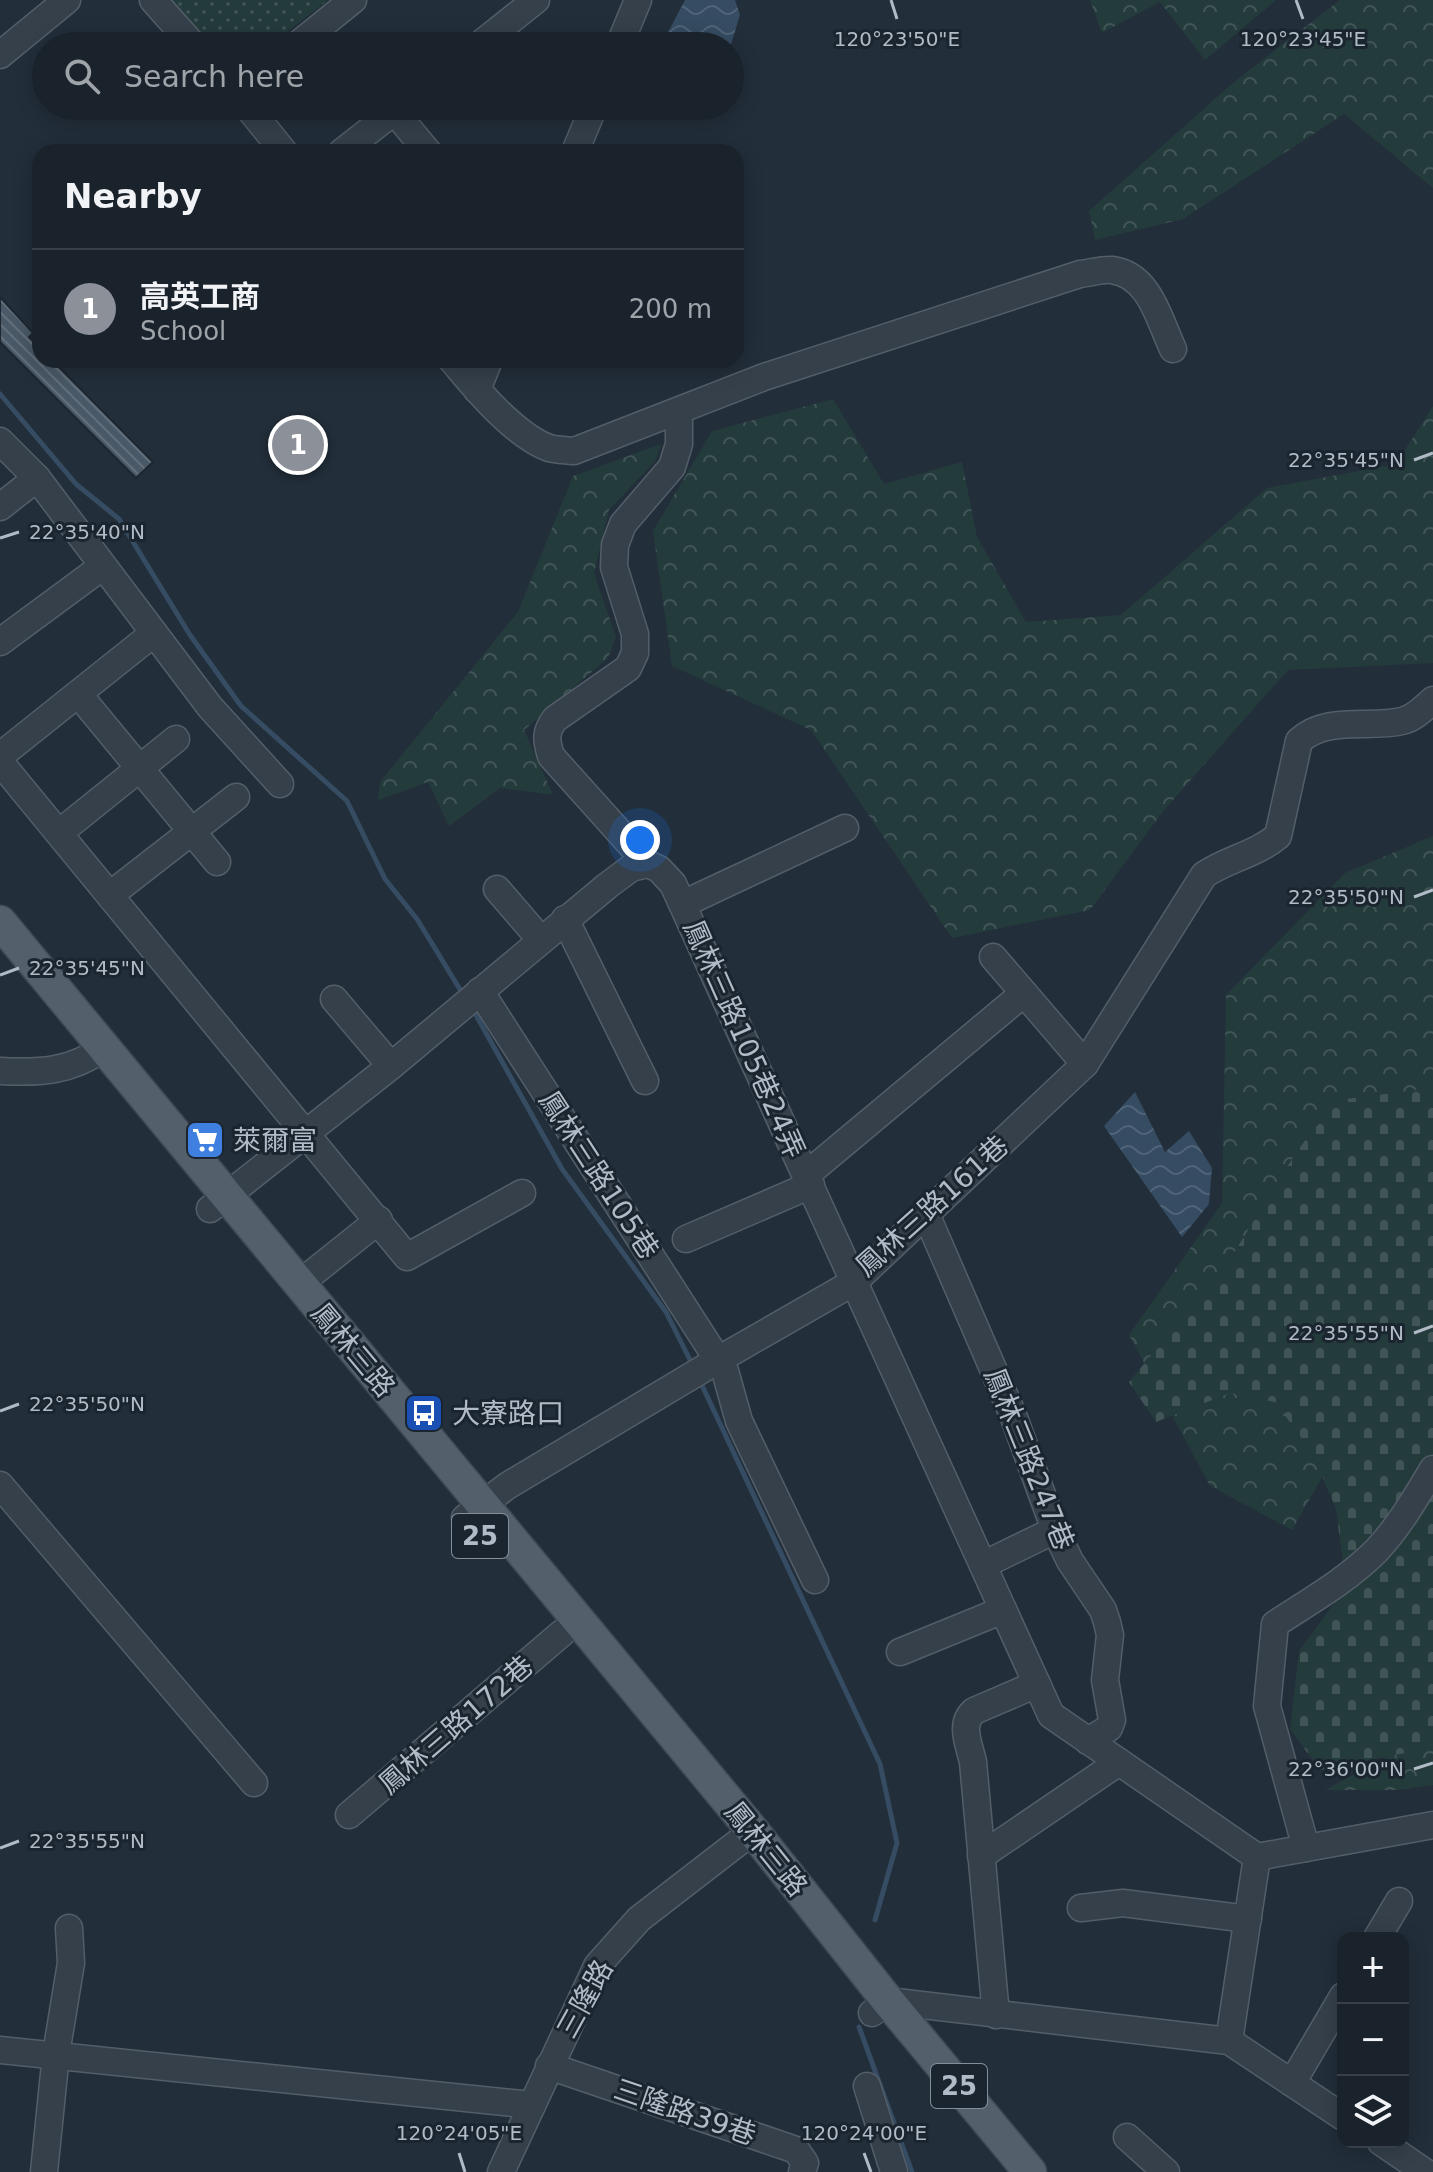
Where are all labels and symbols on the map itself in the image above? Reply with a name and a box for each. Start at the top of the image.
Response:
text: 120°23'50"E [834,27,960,51]
text: 120°23'45"E [1240,27,1366,51]
pin: 1 [272,415,324,475]
text: 22°35'45"N [1288,448,1404,472]
text: 22°35'40"N [29,520,145,544]
your location [620,820,660,860]
text: 22°35'50"N [1288,885,1404,909]
street label: 鳳林三路105巷24弄 [677,915,811,1163]
text: 22°35'45"N [29,956,145,980]
street label: 鳳林三路105巷 [532,1085,666,1265]
supermarket icon: 萊爾富 [184,1119,226,1161]
place label: 萊爾富 [233,1124,317,1157]
street label: 鳳林三路161巷 [849,1129,1015,1283]
street label: 鳳林三路 [304,1296,402,1404]
text: 22°35'55"N [1288,1321,1404,1345]
street label: 鳳林三路247巷 [977,1363,1081,1555]
text: 22°35'50"N [29,1392,145,1416]
bus stop icon: 大寮路口 [403,1392,445,1434]
place label: 大寮路口 [452,1397,564,1430]
road number: 25 [452,1514,508,1558]
street label: 鳳林三路172巷 [372,1649,540,1801]
text: 22°36'00"N [1288,1757,1404,1781]
street label: 鳳林三路 [718,1795,814,1903]
text: 22°35'55"N [29,1829,145,1853]
street label: 三隆路 [550,1954,620,2044]
road number: 25 [931,2064,987,2108]
street label: 三隆路39巷 [610,2072,760,2152]
text: 120°24'05"E [396,2121,522,2145]
text: 120°24'00"E [801,2121,927,2145]

